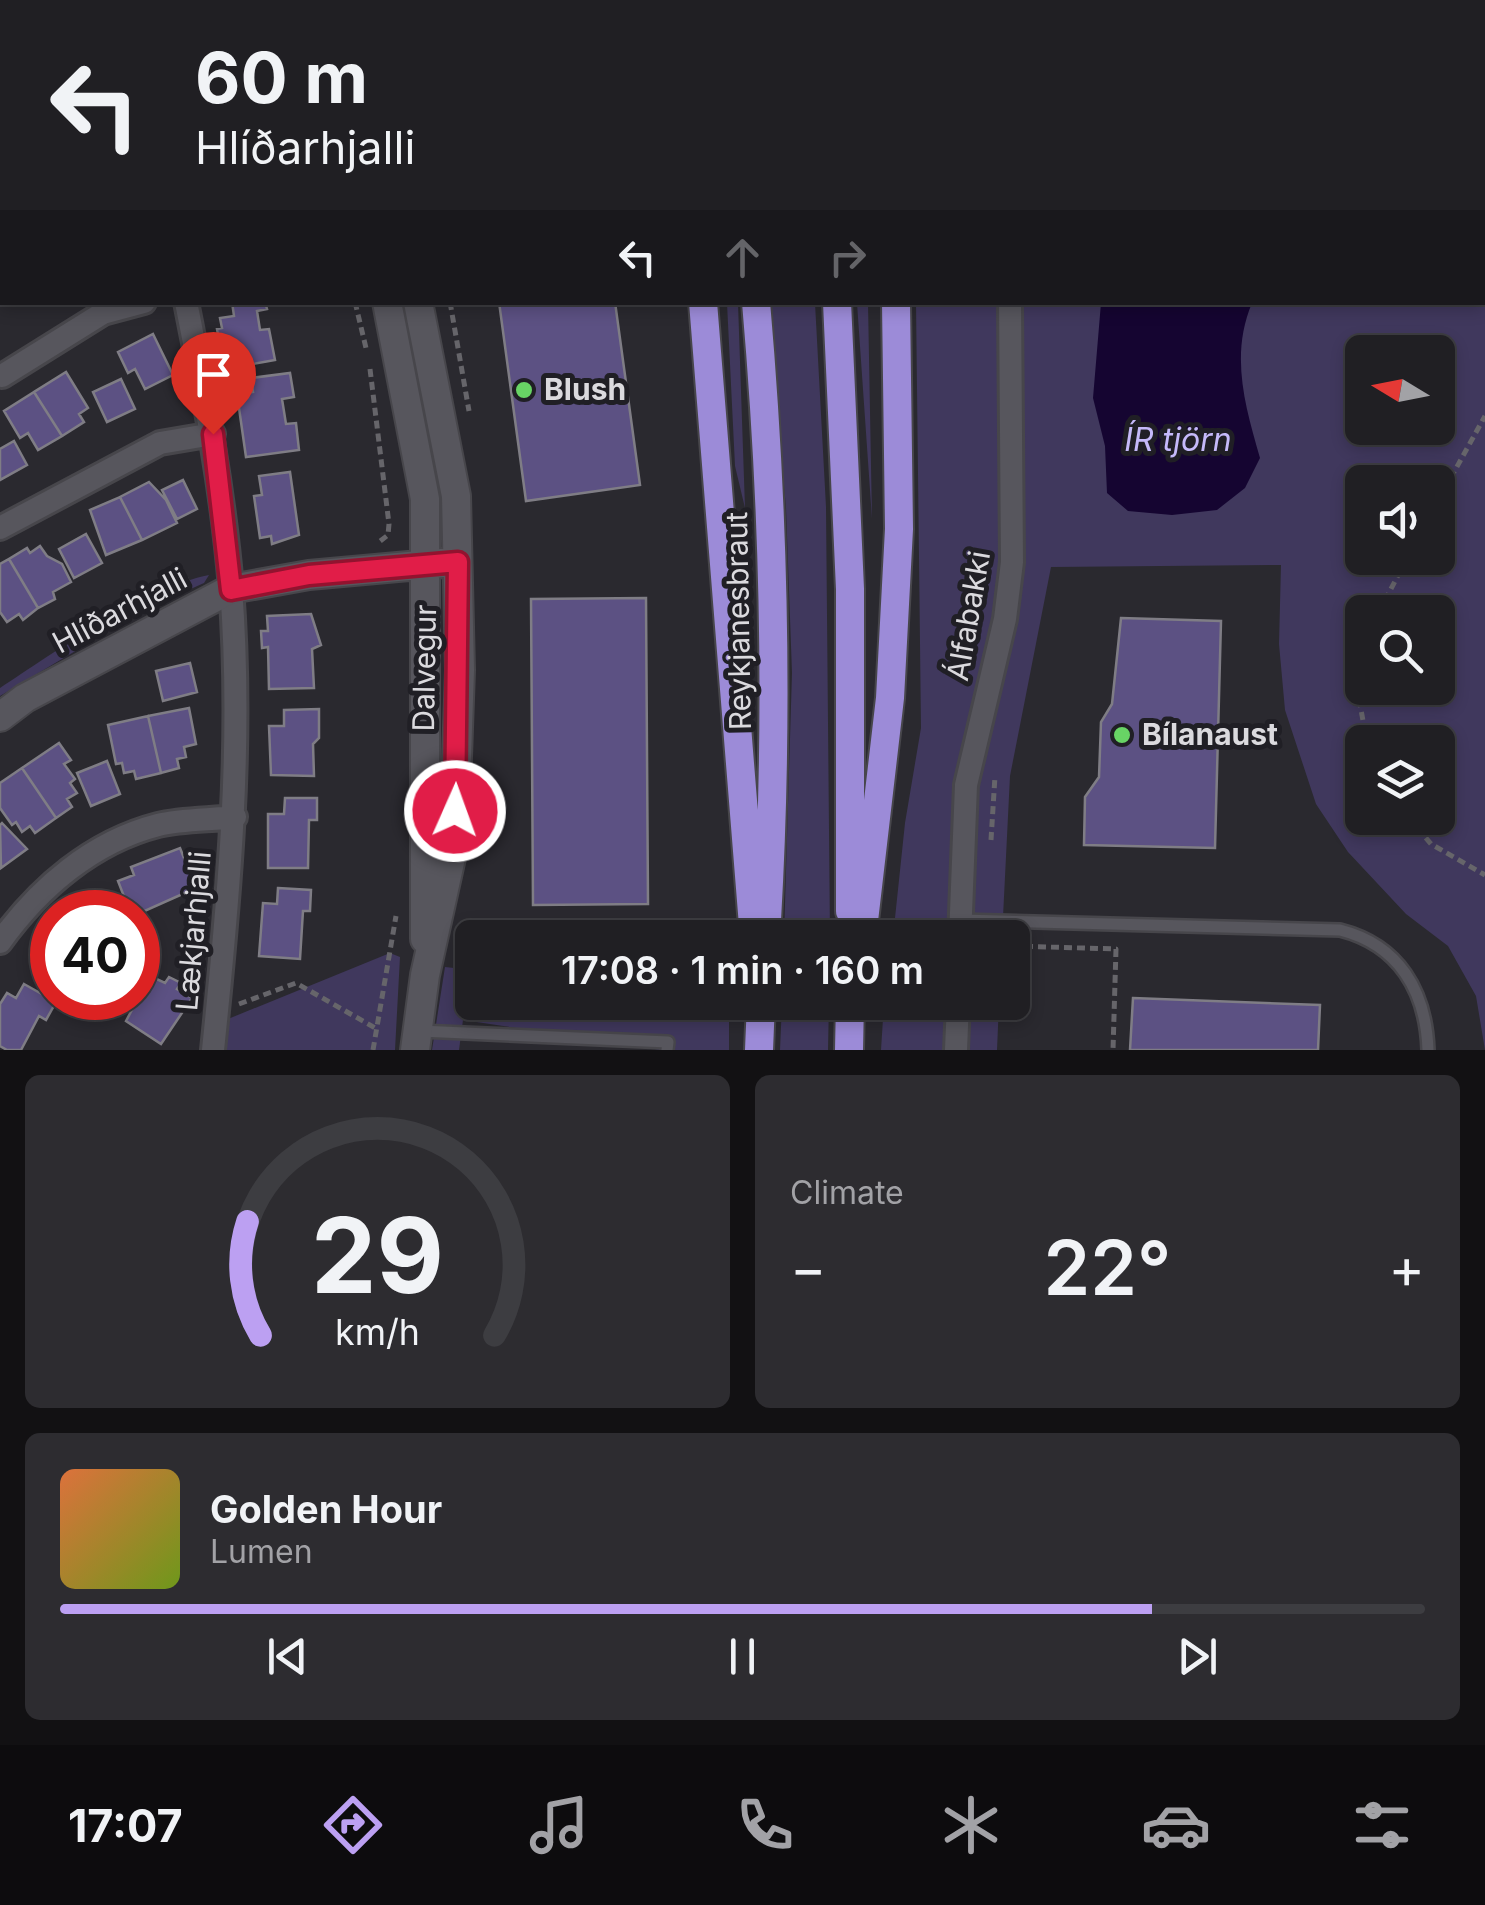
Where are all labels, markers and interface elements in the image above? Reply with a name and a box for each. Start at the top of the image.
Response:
text: 60 m [195,35,368,120]
icon: left [30,40,160,170]
text: Hlíðarhjalli [195,120,415,175]
icon: left [610,230,665,285]
icon: ahead [715,230,770,285]
icon: right [820,230,875,285]
pin [171,332,256,435]
north arrow [1345,335,1455,445]
map controls [1345,335,1455,835]
icon: arrive [186,347,241,402]
place label: Blush [544,371,626,407]
marker: Blush [513,379,535,401]
water label: ÍR tjörn [1124,420,1232,459]
button: sound [1345,465,1455,575]
street label: Reykjanesbraut [718,511,758,731]
street label: Álfabakki [939,548,997,684]
street label: Hlíðarhjalli [46,560,193,660]
button: search [1345,595,1455,705]
street label: Dalvegur [405,604,443,732]
place label: Bílanaust [1142,716,1278,752]
marker: Bílanaust [1111,724,1133,746]
button: layers [1345,725,1455,835]
position arrow [403,759,507,863]
street label: Lækjarhjalli [168,849,218,1012]
speed limit sign: 40 [30,890,160,1020]
text: 17:08 · 1 min · 160 m [561,947,924,993]
text: Climate [790,1173,904,1212]
text: 29 [311,1192,444,1318]
text: 22° [1044,1222,1171,1313]
text: − [790,1235,826,1301]
text: + [1389,1235,1425,1301]
text: km/h [335,1310,420,1354]
text: Golden Hour [210,1486,442,1532]
text: Lumen [210,1532,313,1571]
icon: previous [260,1629,315,1684]
icon: pause [715,1629,770,1684]
icon: next [1170,1629,1225,1684]
icon: directions [318,1790,388,1860]
icon: music [524,1790,594,1860]
icon: phone [730,1790,800,1860]
icon: climate [936,1790,1006,1860]
icon: car [1141,1790,1211,1860]
icon: filters [1347,1790,1417,1860]
text: 17:07 [68,1798,183,1853]

